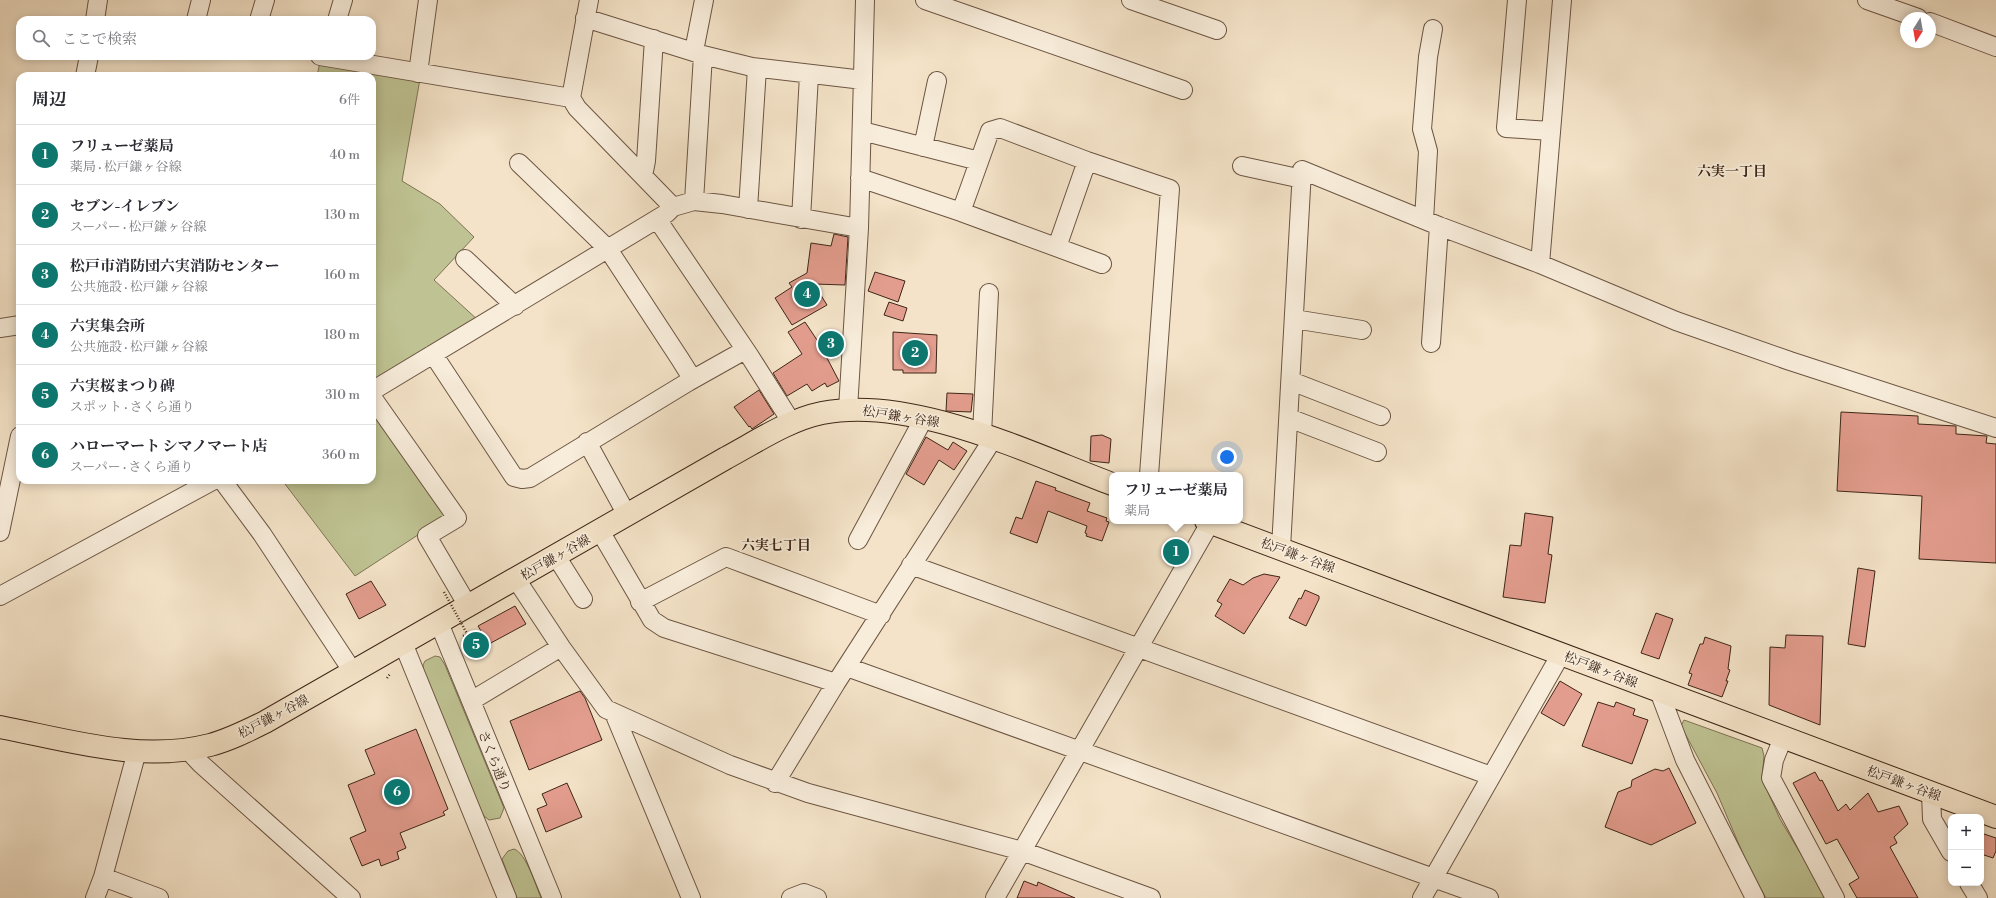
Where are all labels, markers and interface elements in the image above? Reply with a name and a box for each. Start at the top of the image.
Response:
north arrow [1900,12,1936,48]
search box [16,16,376,60]
icon: search [30,27,52,49]
text: ここで検索 [62,30,137,49]
text: 周辺 [32,89,66,111]
text: 6件 [339,92,360,108]
text: フリューゼ薬局 [70,137,174,156]
text: 1 [42,147,48,163]
text: 40 m [330,147,360,163]
text: 薬局 · 松戸鎌ヶ谷線 [70,159,182,175]
district label: 六実一丁目 [1697,163,1767,181]
text: セブン-イレブン [70,197,180,216]
text: 2 [41,207,49,223]
text: 130 m [325,207,360,223]
text: スーパー · 松戸鎌ヶ谷線 [70,219,206,235]
text: 松戸市消防団六実消防センター [70,257,279,276]
text: 3 [41,267,49,283]
text: 160 m [324,267,360,283]
text: 公共施設 · 松戸鎌ヶ谷線 [70,279,208,295]
pin: 4 [794,279,820,309]
text: 六実集会所 [70,317,145,336]
text: 4 [41,327,49,343]
text: 180 m [324,327,360,343]
pin: 3 [818,329,844,359]
pin: 2 [902,338,928,368]
text: 公共施設 · 松戸鎌ヶ谷線 [70,339,208,355]
text: 六実桜まつり碑 [70,377,175,396]
text: 5 [41,387,49,403]
text: 310 m [325,387,360,403]
text: スポット · さくら通り [70,399,195,415]
street label: 松戸鎌ヶ谷線 [861,403,941,431]
text: ハローマート シマノマート店 [70,437,267,456]
text: 6 [41,447,49,463]
text: 360 m [322,447,360,463]
your location [1217,447,1237,467]
text: スーパー · さくら通り [70,459,193,475]
popup [1109,472,1243,524]
text: フリューゼ薬局 [1124,481,1228,500]
text: 薬局 [1124,503,1150,519]
street label: 松戸鎌ヶ谷線 [518,531,593,584]
street label: 松戸鎌ヶ谷線 [1258,535,1337,577]
district label: 六実七丁目 [741,537,811,555]
pin: 1 [1163,537,1189,567]
pin: 5 [463,630,489,660]
street label: 松戸鎌ヶ谷線 [1561,648,1640,691]
street label: 松戸鎌ヶ谷線 [235,692,312,742]
street label: さくら通り [474,728,514,795]
street label: 松戸鎌ヶ谷線 [1864,763,1943,805]
pin: 6 [384,777,410,807]
map controls [1948,814,1984,886]
button: + [1948,814,1984,850]
button: − [1948,850,1984,886]

